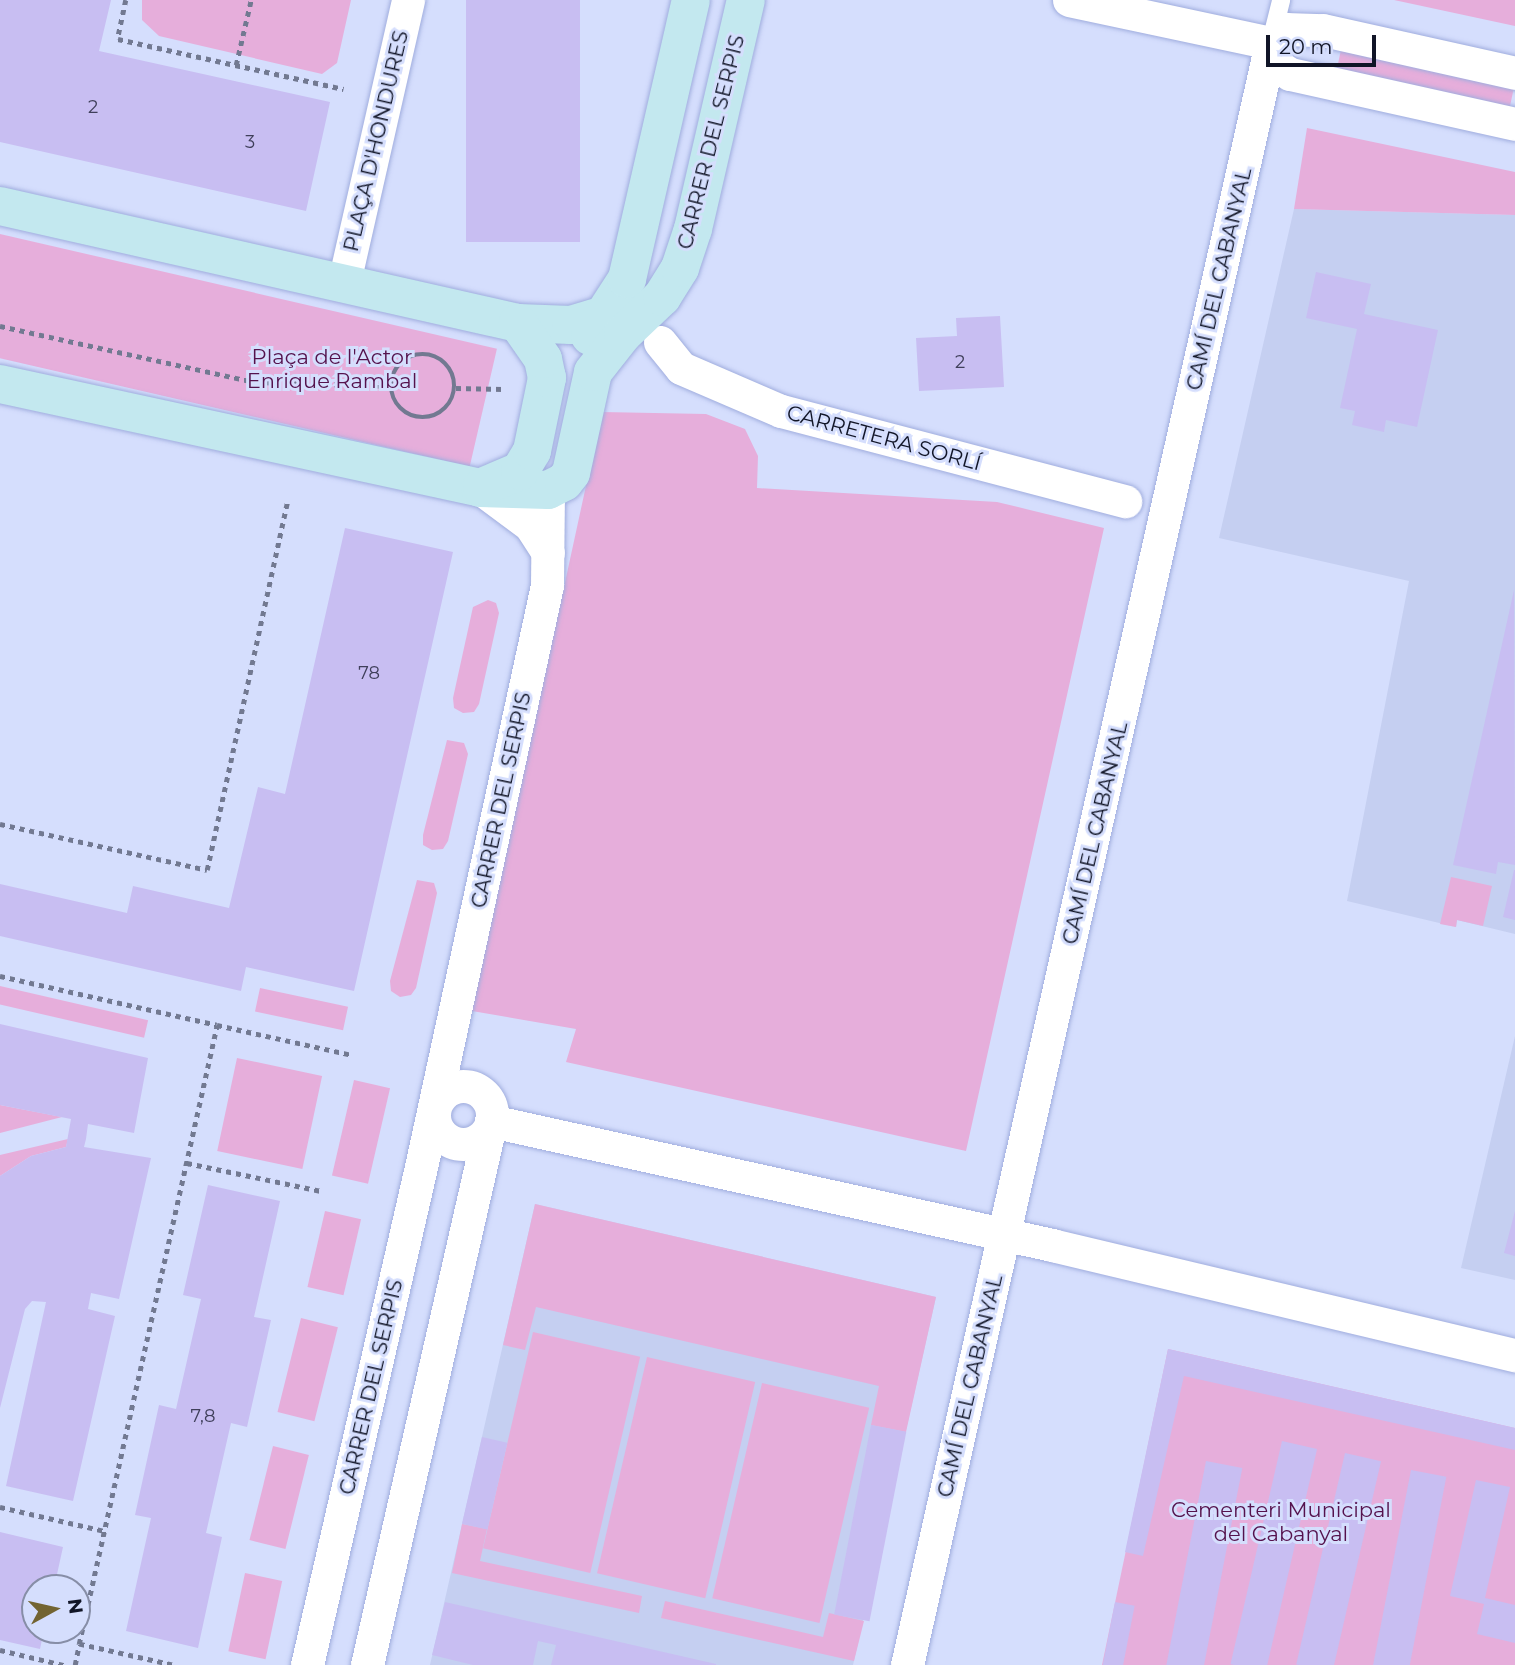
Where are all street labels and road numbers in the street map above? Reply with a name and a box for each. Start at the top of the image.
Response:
street label: PLAÇA D'HONDURES [338,28,414,254]
street label: CARRER DEL SERPIS [672,32,750,252]
street label: CAMÍ DEL CABANYAL [1181,165,1257,393]
street label: CARRETERA SORLÍ [784,400,984,476]
street label: CARRER DEL SERPIS [466,690,536,910]
street label: CAMÍ DEL CABANYAL [1057,719,1133,947]
street label: CAMÍ DEL CABANYAL [932,1272,1008,1500]
street label: CARRER DEL SERPIS [334,1277,408,1497]

